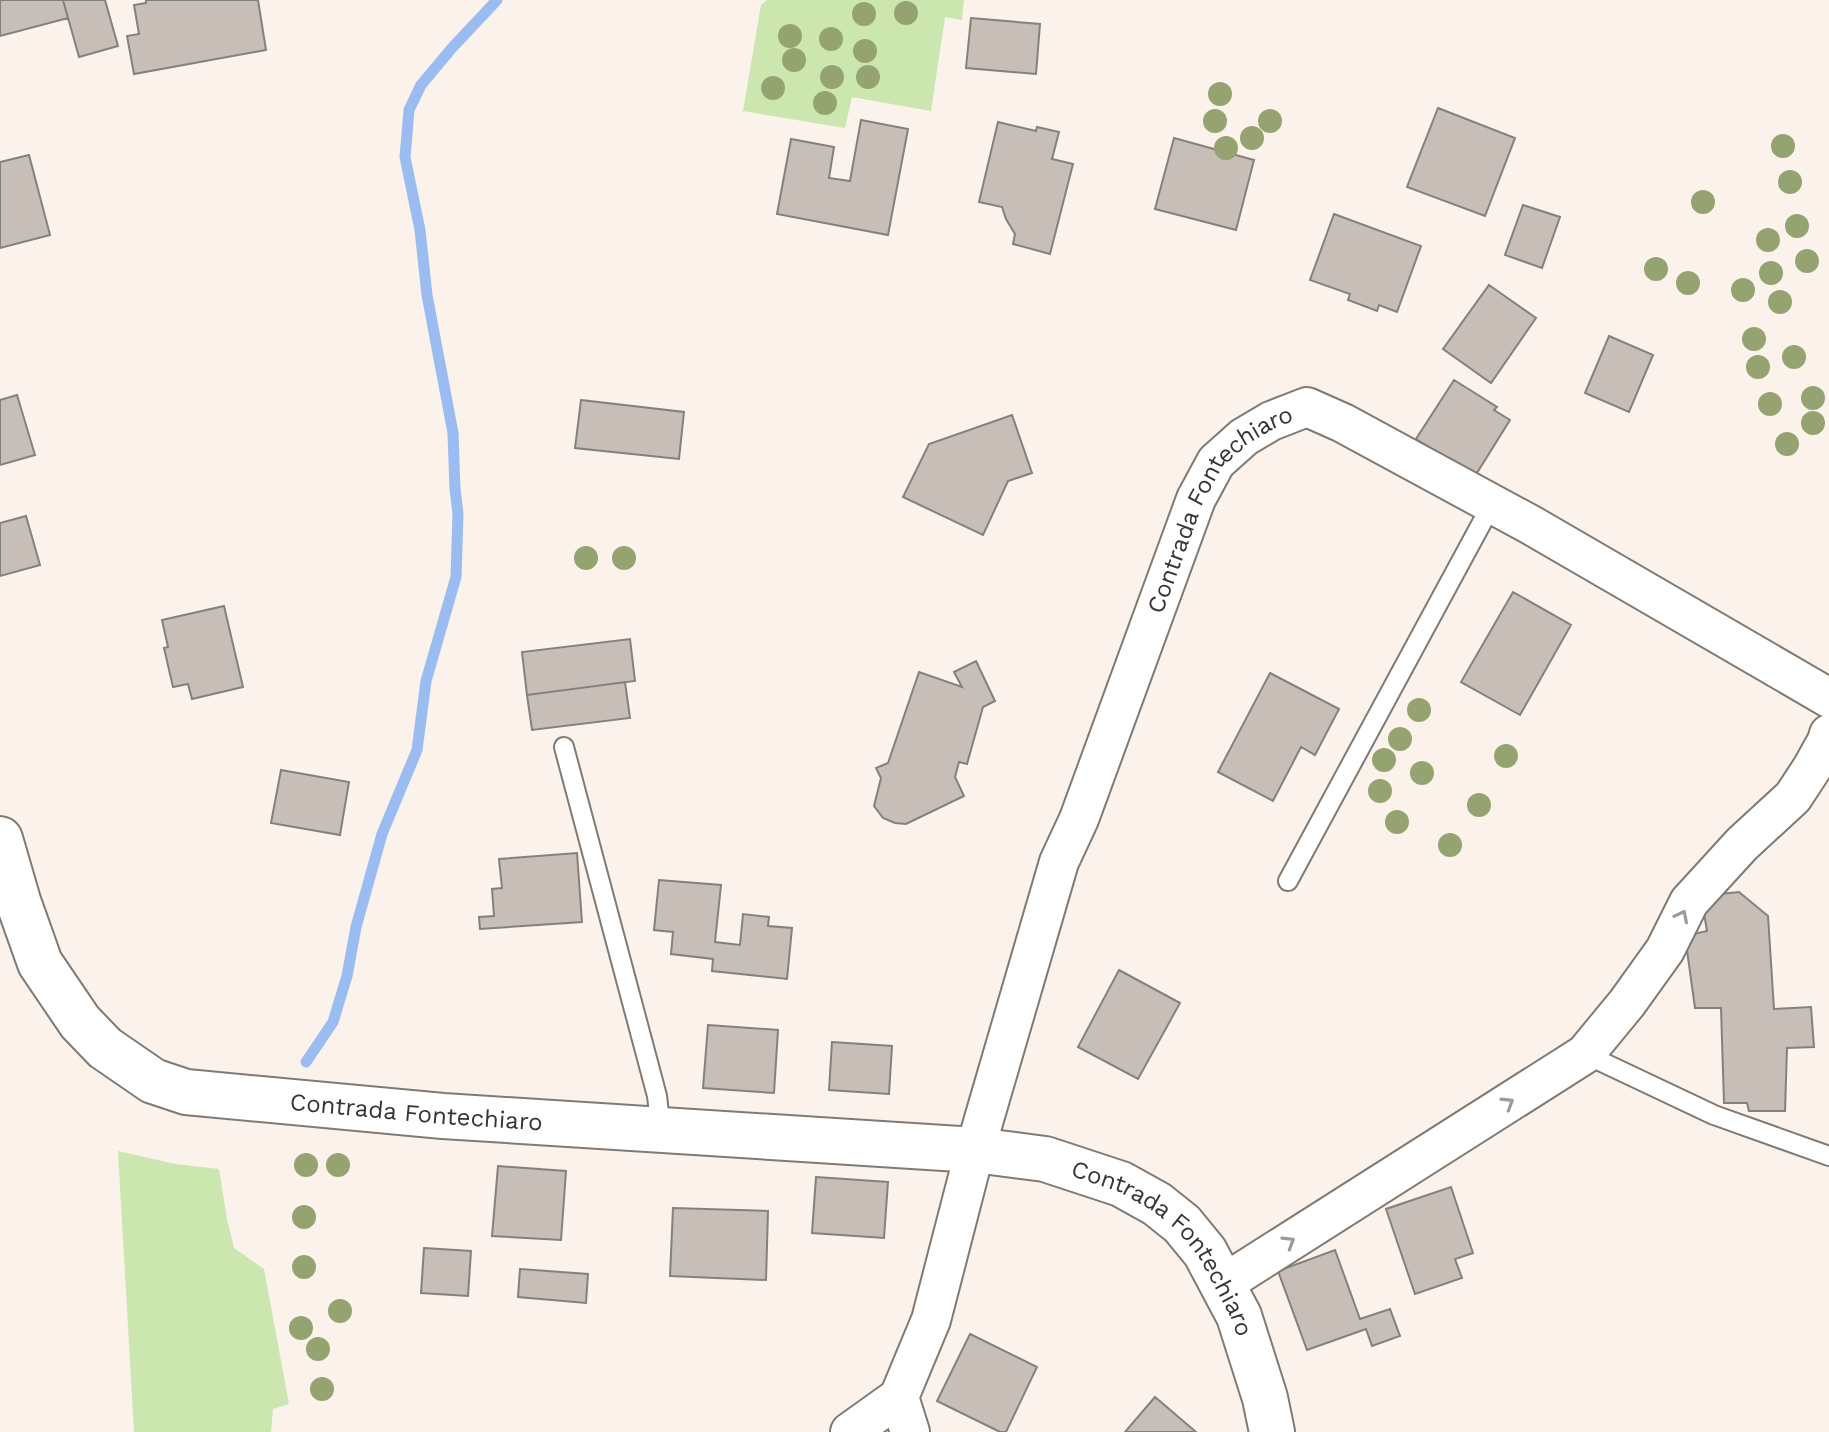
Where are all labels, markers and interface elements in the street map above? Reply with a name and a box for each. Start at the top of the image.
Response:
street label: Contrada Fontechiaro [1141,400,1297,617]
one-way arrow [1672,910,1688,925]
street label: Contrada Fontechiaro [289,1088,544,1136]
one-way arrow [1499,1097,1514,1112]
street label: Contrada Fontechiaro [1068,1155,1258,1340]
one-way arrow [1280,1237,1295,1252]

